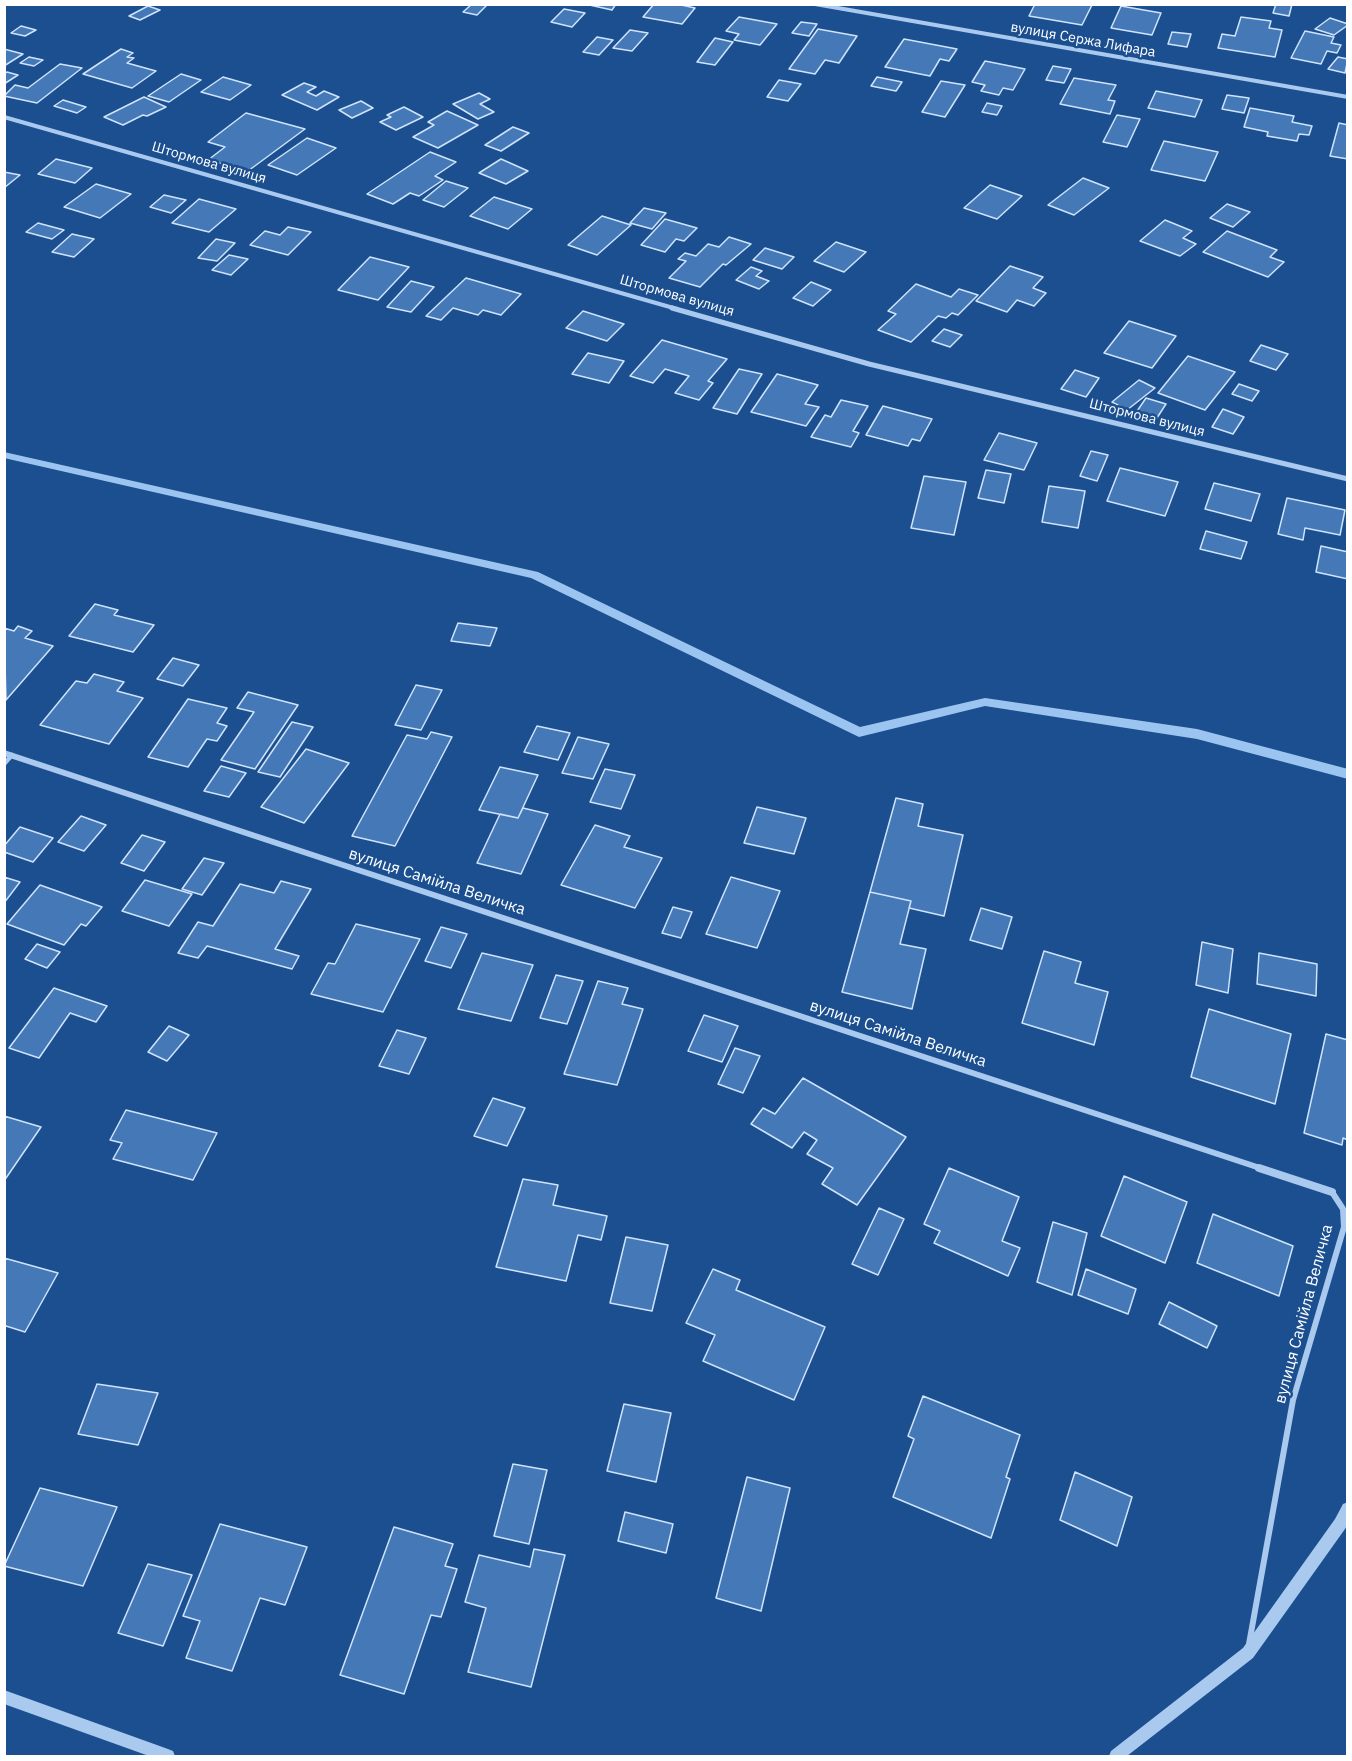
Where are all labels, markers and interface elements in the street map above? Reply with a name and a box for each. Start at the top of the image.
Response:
street label: вулиця Сержа Лифара [1009,19,1157,61]
street label: Штормова вулиця [150,139,268,187]
street label: Штормова вулиця [618,272,736,320]
street label: Штормова вулиця [1088,396,1206,440]
street label: вулиця Самійла Величка [346,844,528,920]
street label: вулиця Самійла Величка [807,996,989,1072]
street label: вулиця Самійла Величка [1271,1222,1337,1406]

